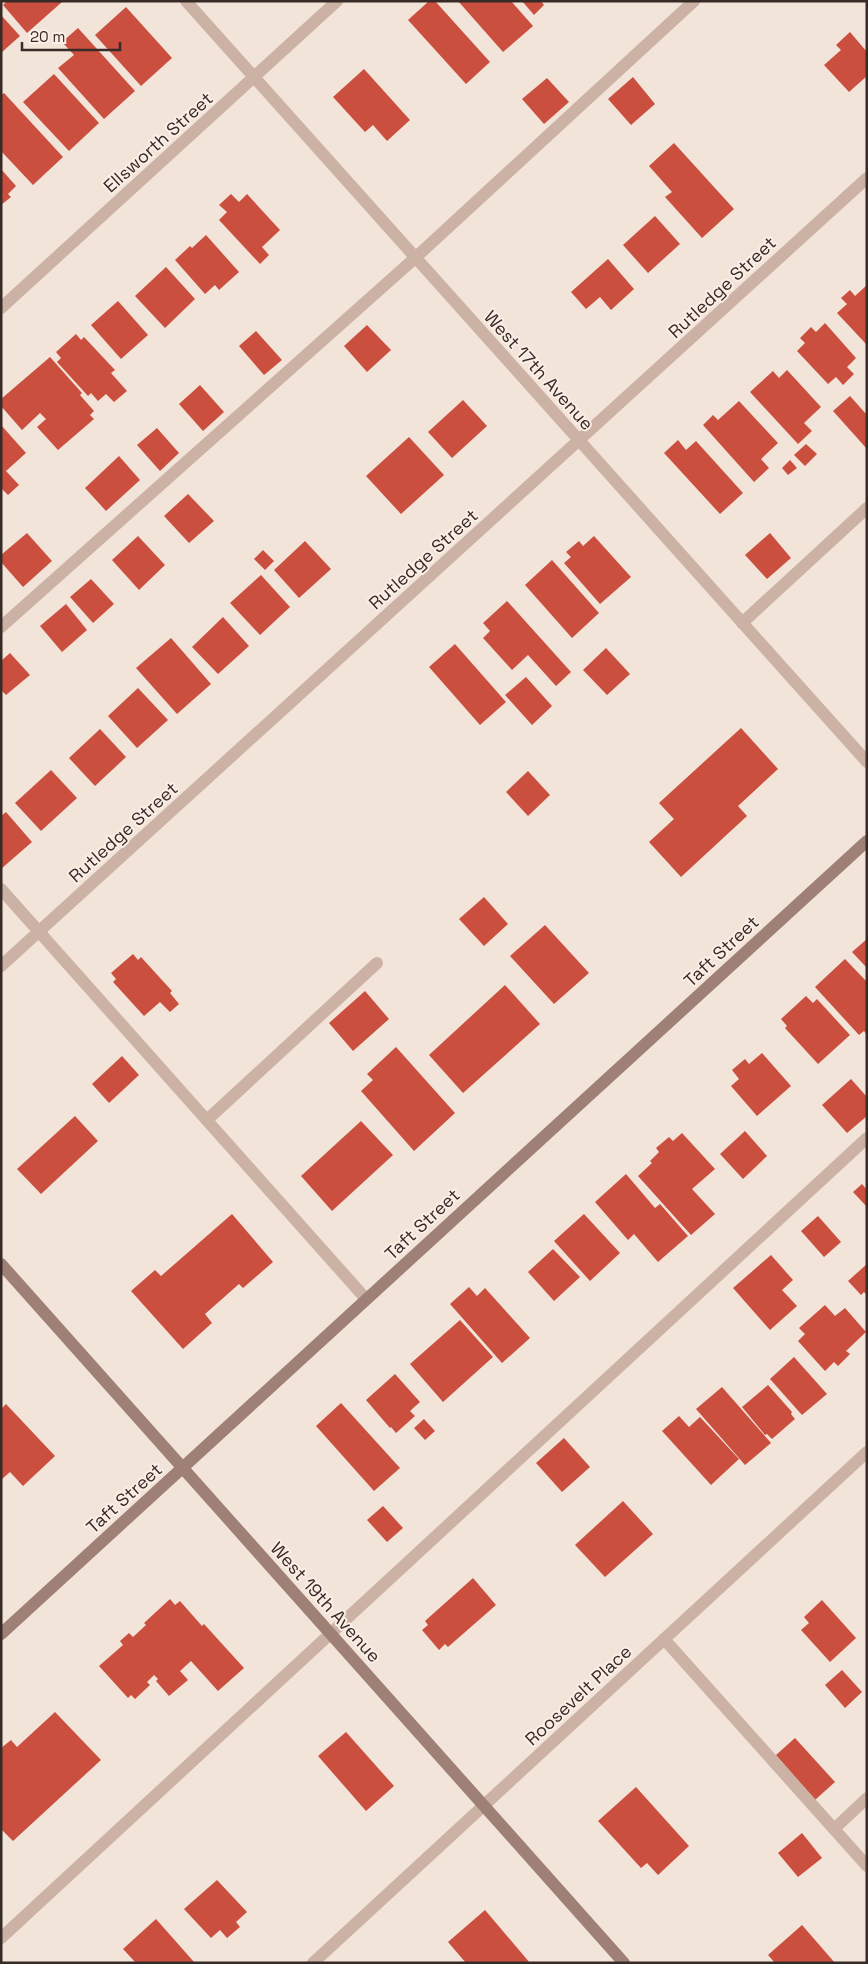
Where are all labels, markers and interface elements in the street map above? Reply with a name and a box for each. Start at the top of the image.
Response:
scale bar [22,20,120,52]
text: 20 m [30,27,65,46]
street label: Ellsworth Street [99,87,217,197]
street label: Rutledge Street [663,231,781,343]
street label: West 17th Avenue [479,305,599,435]
street label: Rutledge Street [364,504,482,614]
street label: Rutledge Street [64,777,182,887]
street label: Taft Street [679,910,763,992]
street label: Taft Street [380,1183,464,1265]
street label: Taft Street [81,1458,167,1538]
street label: West 19th Avenue [266,1537,386,1667]
street label: Roosevelt Place [520,1640,636,1750]

